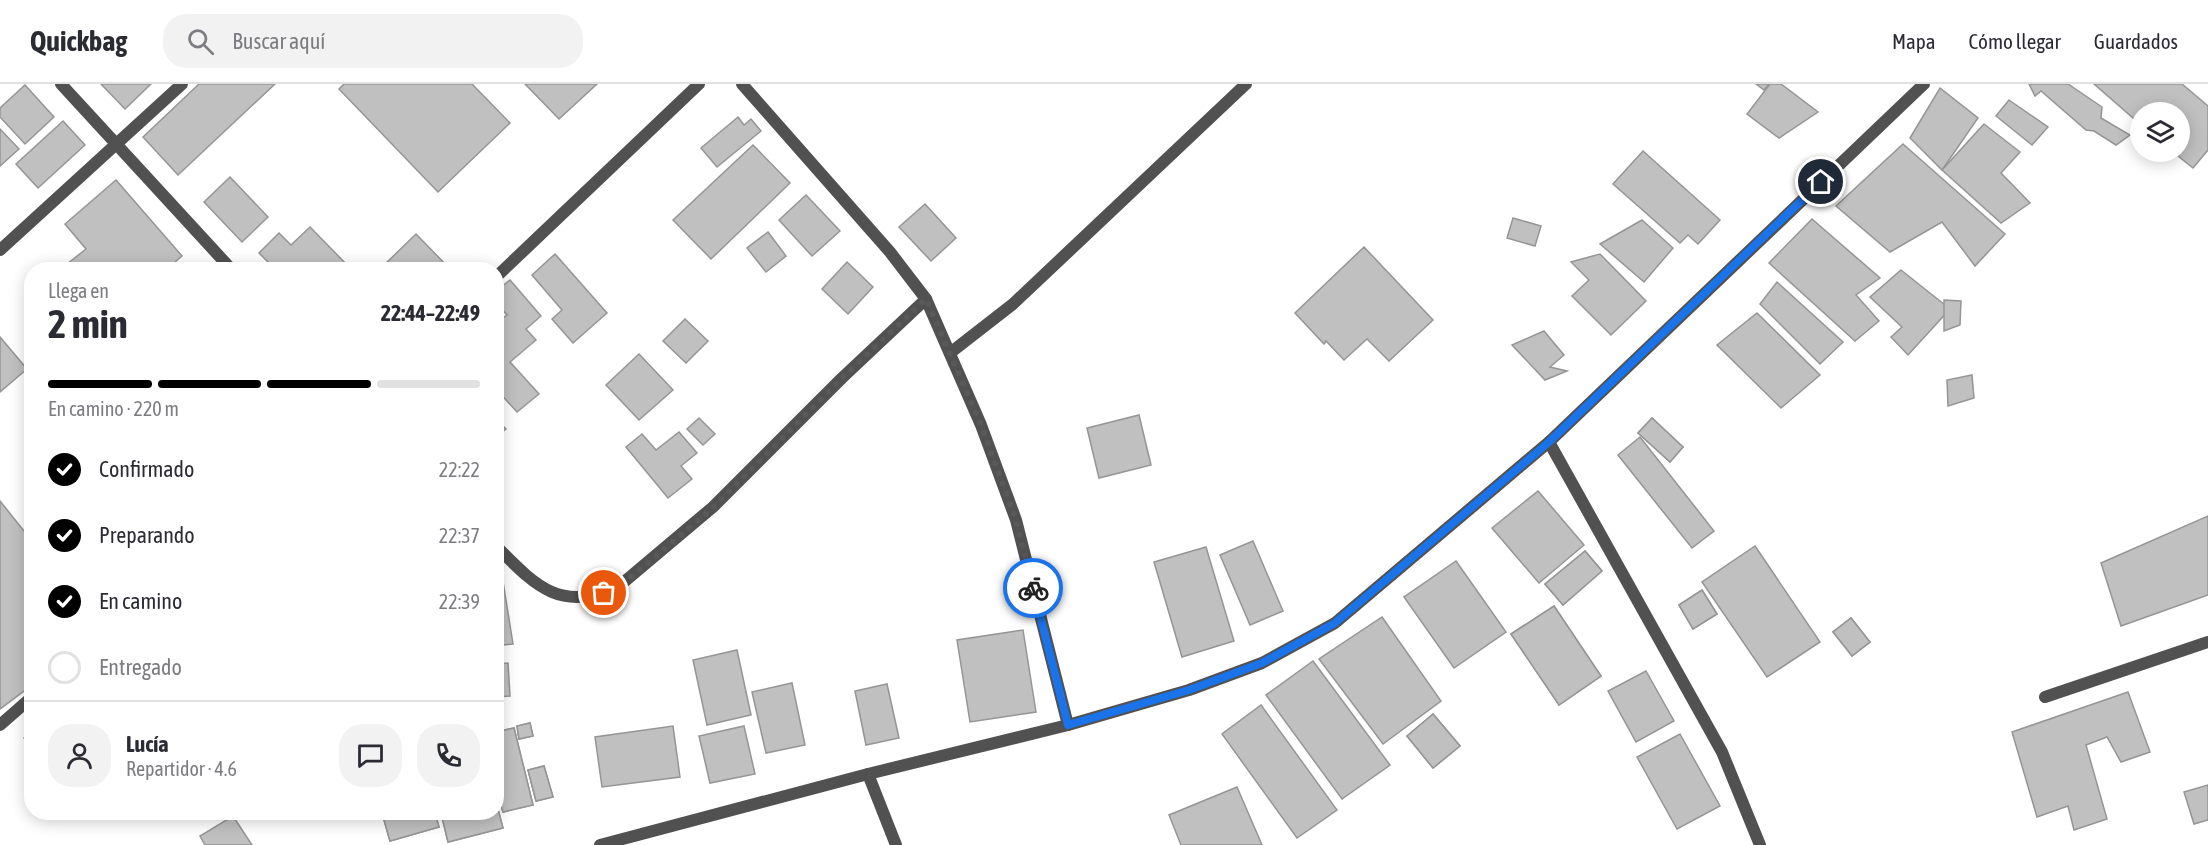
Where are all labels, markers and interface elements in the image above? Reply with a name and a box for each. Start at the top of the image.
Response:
search box [163,14,583,68]
text: Quickbag [30,25,127,57]
icon: search [184,25,217,58]
text: Buscar aquí [232,28,325,54]
text: Mapa [1892,29,1936,53]
text: Cómo llegar [1969,29,2061,53]
text: Guardados [2094,29,2178,53]
map controls [2130,102,2190,162]
button: layers [2130,102,2190,162]
pin [1795,156,1846,207]
icon: home [1804,165,1837,198]
text: Llega en [48,279,109,302]
text: 22:44–22:49 [381,300,480,326]
text: 2 min [48,302,128,346]
text: En camino · 220 m [48,397,179,420]
icon: check [48,453,81,486]
text: Confirmado [99,456,194,482]
text: 22:22 [439,458,480,481]
icon: check [48,519,81,552]
text: Preparando [99,522,195,548]
text: 22:37 [439,524,480,547]
courier [1003,558,1063,618]
pin [578,567,629,618]
icon: bike [1017,572,1050,605]
icon: bag [587,576,620,609]
icon: check [48,585,81,618]
text: En camino [99,588,182,614]
text: 22:39 [439,590,480,613]
text: Entregado [99,654,182,680]
button: person [48,724,111,787]
button: chat [339,724,402,787]
button: phone [417,724,480,787]
text: Lucía [126,731,169,757]
text: Repartidor · 4.6 [126,757,237,780]

